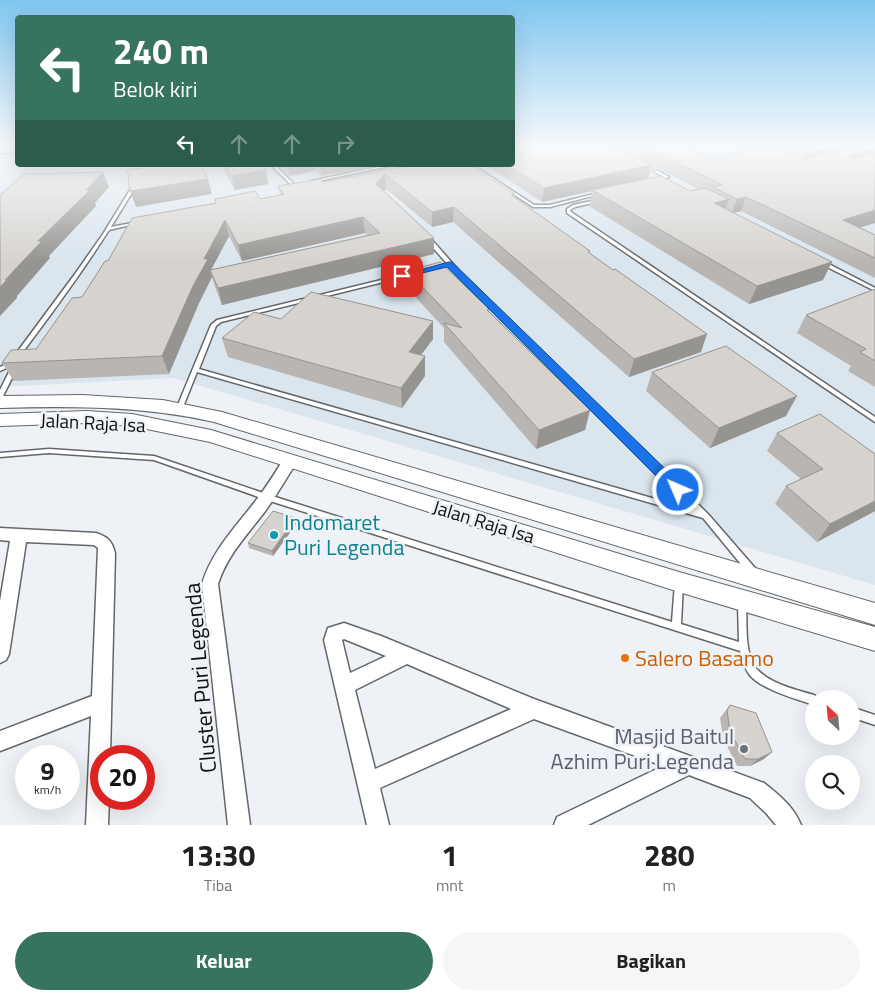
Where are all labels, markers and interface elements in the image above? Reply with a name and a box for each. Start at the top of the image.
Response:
text: 240 m [113,24,209,78]
icon: left [30,35,95,100]
text: Belok kiri [113,72,198,106]
icon: left [172,130,200,158]
icon: ahead [225,130,253,158]
icon: ahead [278,130,306,158]
icon: right [331,130,359,158]
pin [381,255,423,297]
icon: arrive [388,262,416,290]
street label: Jalan Raja Isa [40,405,147,439]
position arrow [651,463,703,515]
street label: Jalan Raja Isa [429,492,539,550]
place label: Indomaret Puri Legenda [284,505,404,564]
marker: Indomaret Puri Legenda [268,529,280,541]
street label: Cluster Puri Legenda [175,582,225,774]
place label: Salero Basamo [635,641,774,675]
marker: Salero Basamo [619,652,631,664]
north arrow [805,690,860,745]
map controls [805,690,860,810]
place label: Masjid Baitul Azhim Puri Legenda [551,719,734,778]
marker: Masjid Baitul Azhim Puri Legenda [738,743,750,755]
speed limit sign: 20 [90,745,155,810]
text: 9 [40,752,55,790]
button: search [805,755,860,810]
text: km/h [34,780,61,799]
text: 13:30 [181,832,255,878]
text: 1 [441,832,458,878]
text: 280 [644,832,694,878]
text: Tiba [204,873,232,897]
text: mnt [436,873,464,897]
text: m [663,873,676,897]
button: Keluar [15,932,433,990]
button: Bagikan [443,932,860,990]

